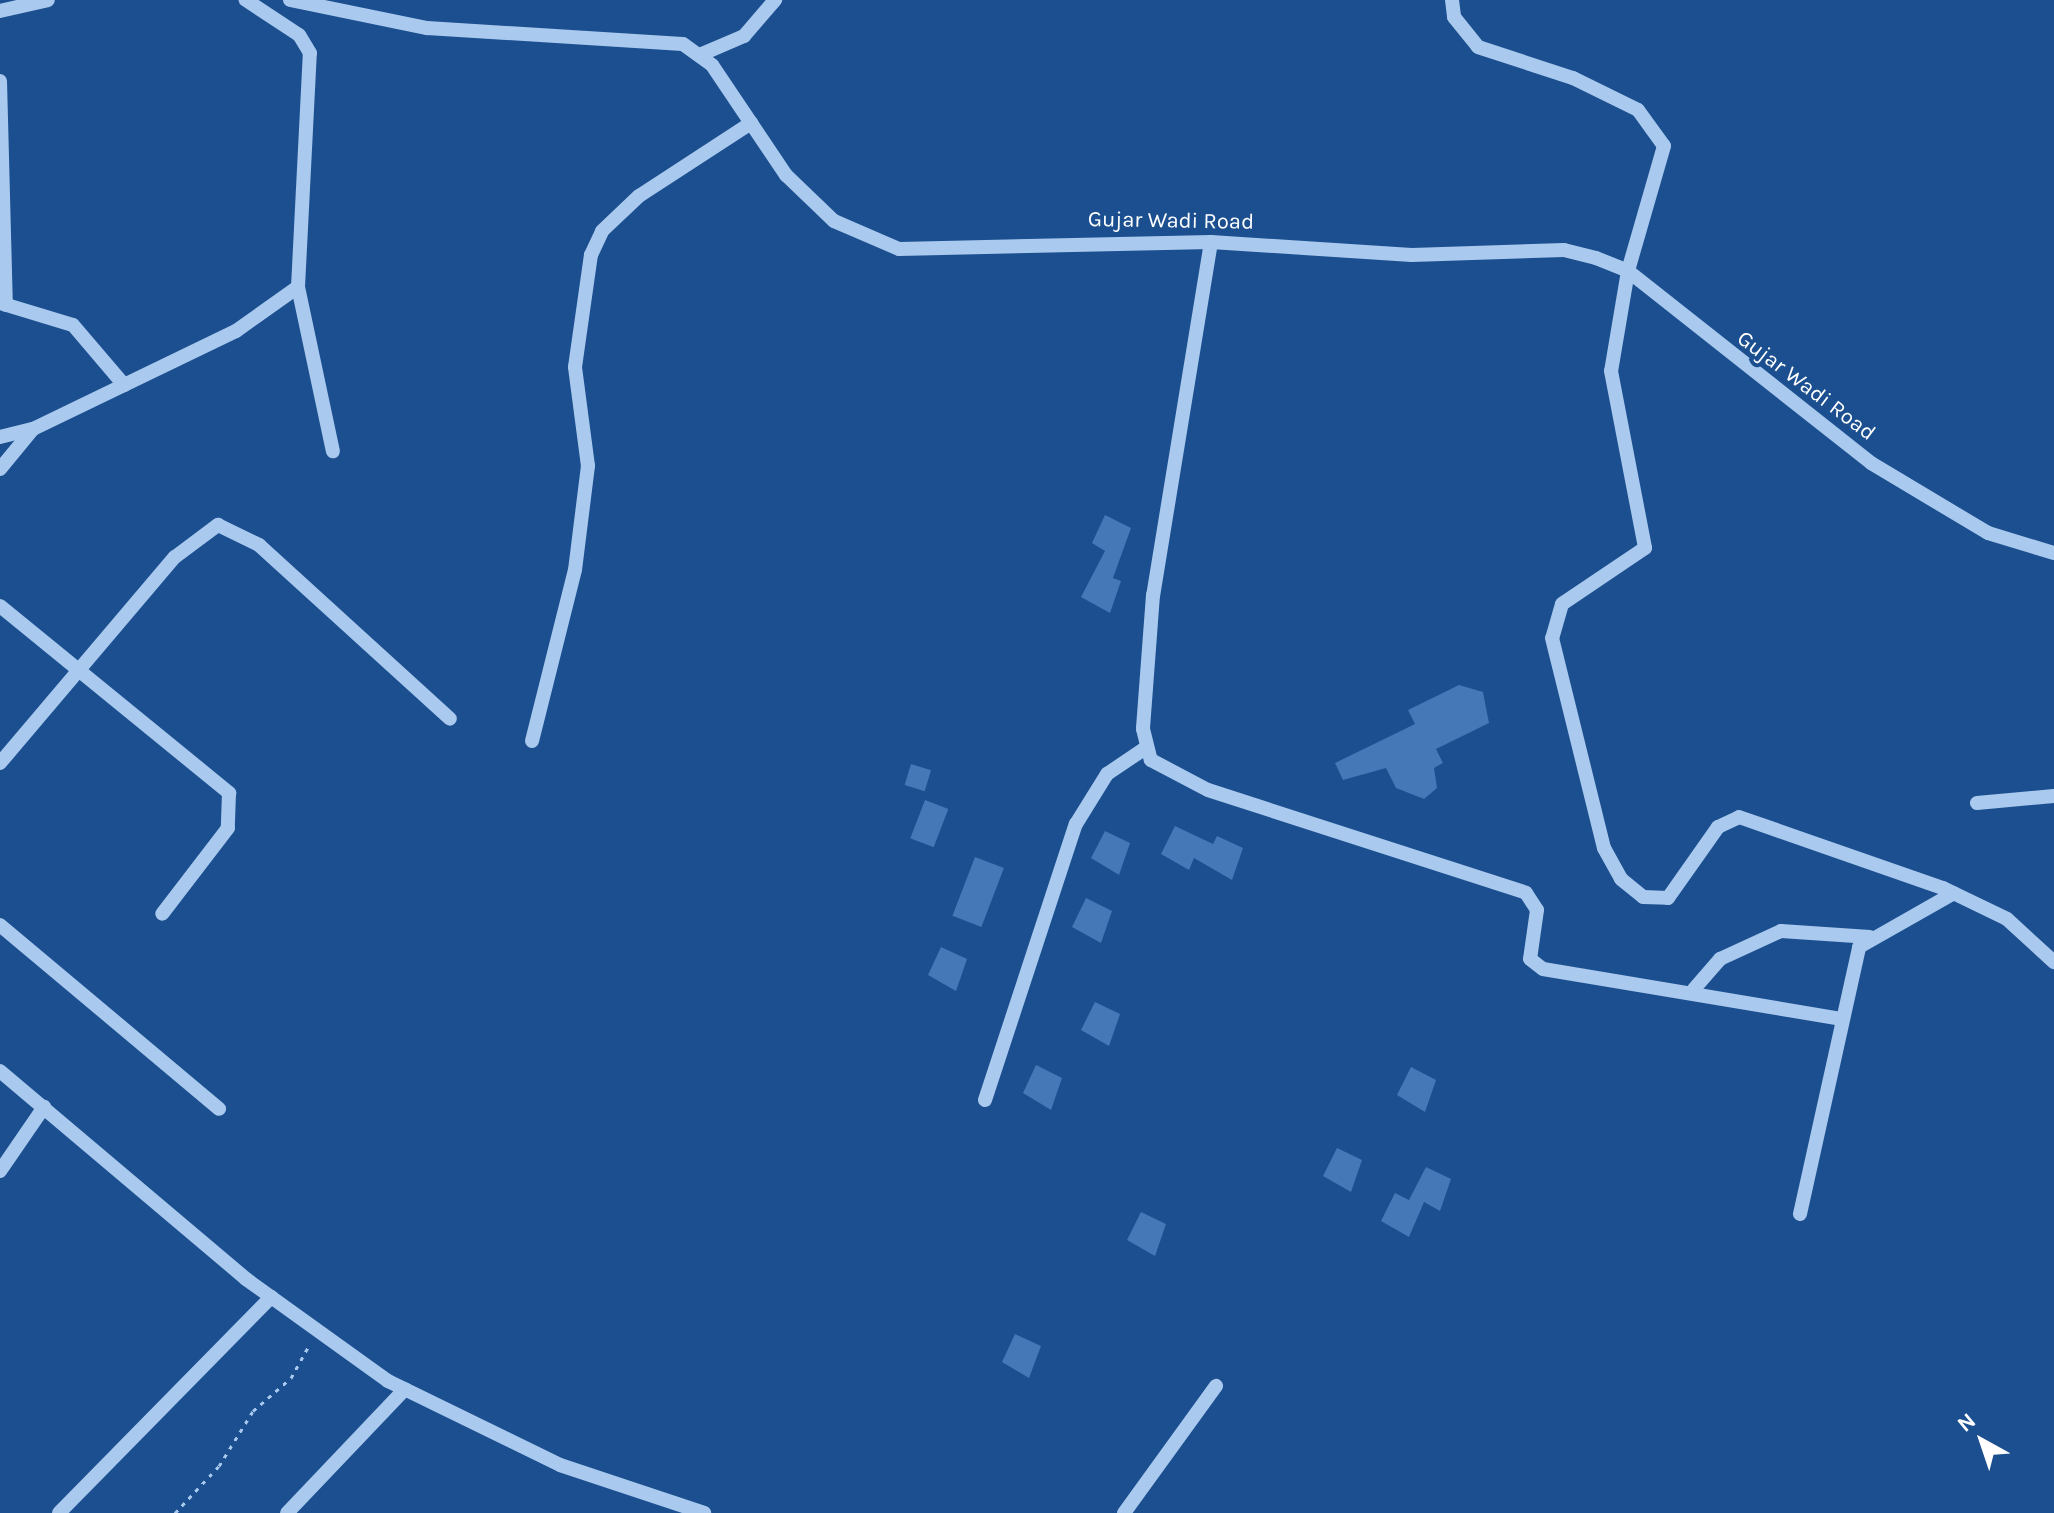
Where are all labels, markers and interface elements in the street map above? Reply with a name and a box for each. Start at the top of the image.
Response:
street label: Gujar Wadi Road [1088,206,1254,236]
street label: Gujar Wadi Road [1732,325,1880,447]
north arrow [1942,1401,2022,1481]
text: N [1952,1408,1981,1438]

